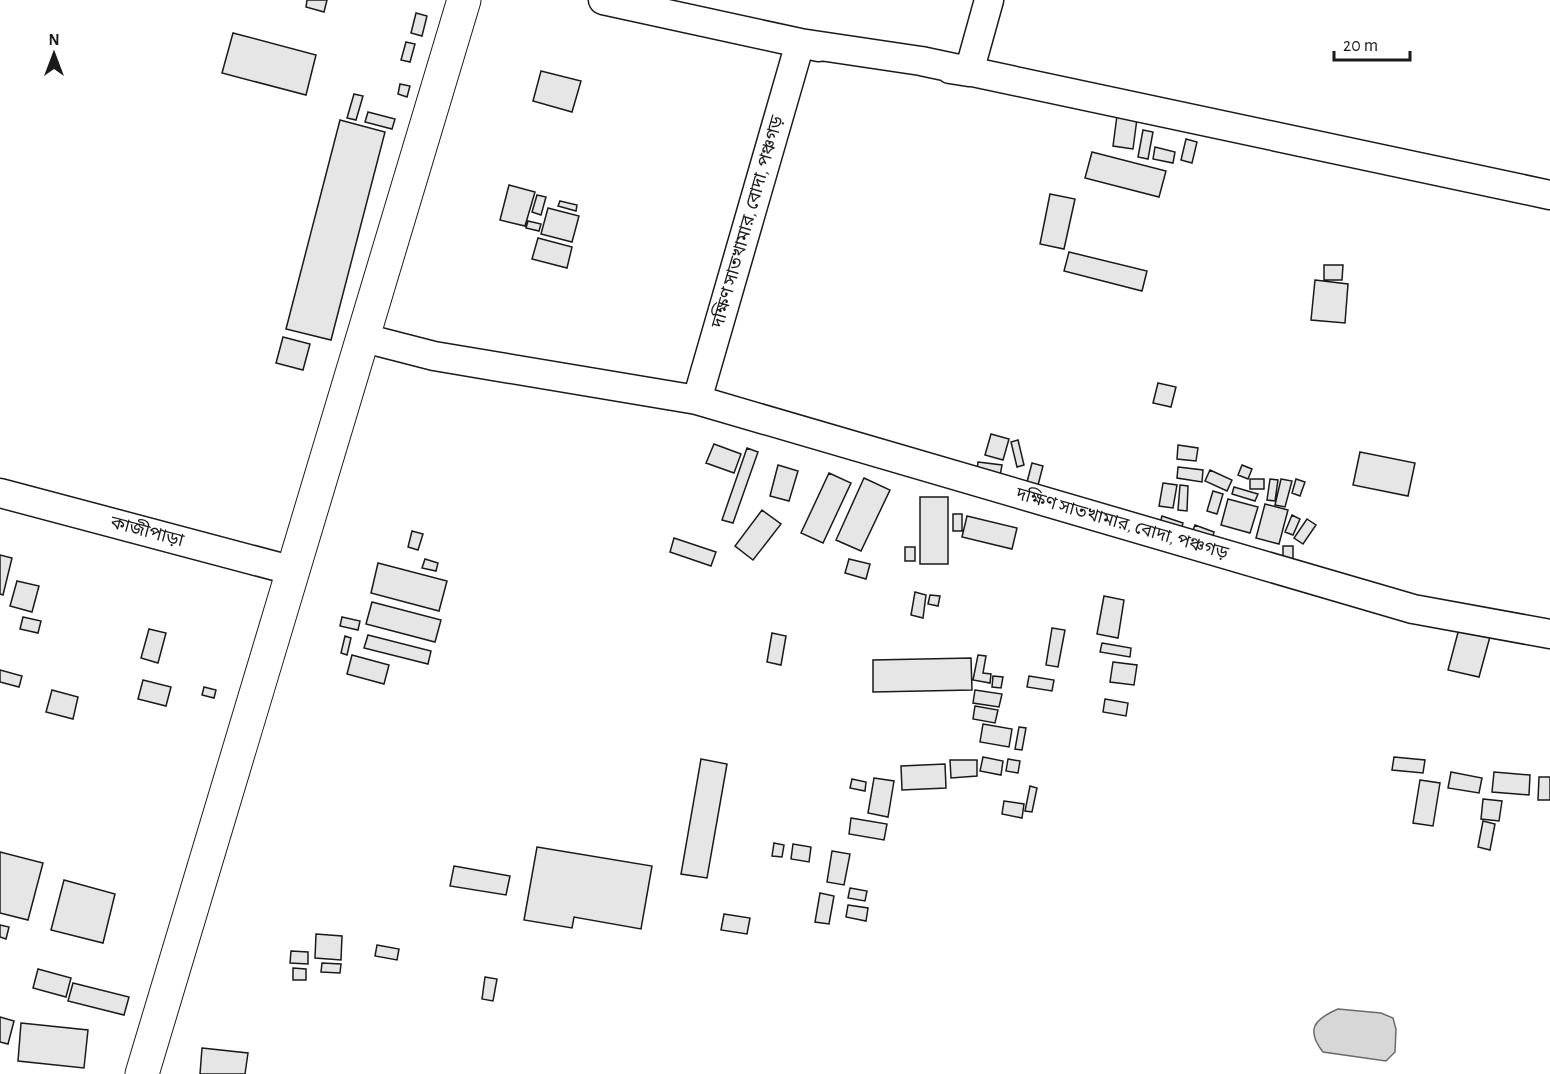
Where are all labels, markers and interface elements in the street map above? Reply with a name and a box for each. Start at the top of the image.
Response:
north arrow [24,24,84,84]
scale bar [1334,24,1410,62]
text: N [48,32,60,48]
text: 20 m [1343,37,1378,55]
street label: দক্ষিণ সাতখামার, বোদা, পঞ্চগড় [707,113,787,331]
street label: দক্ষিণ সাতখামার, বোদা, পঞ্চগড় [1013,483,1231,563]
street label: কাজীপাড়া [108,511,186,550]

